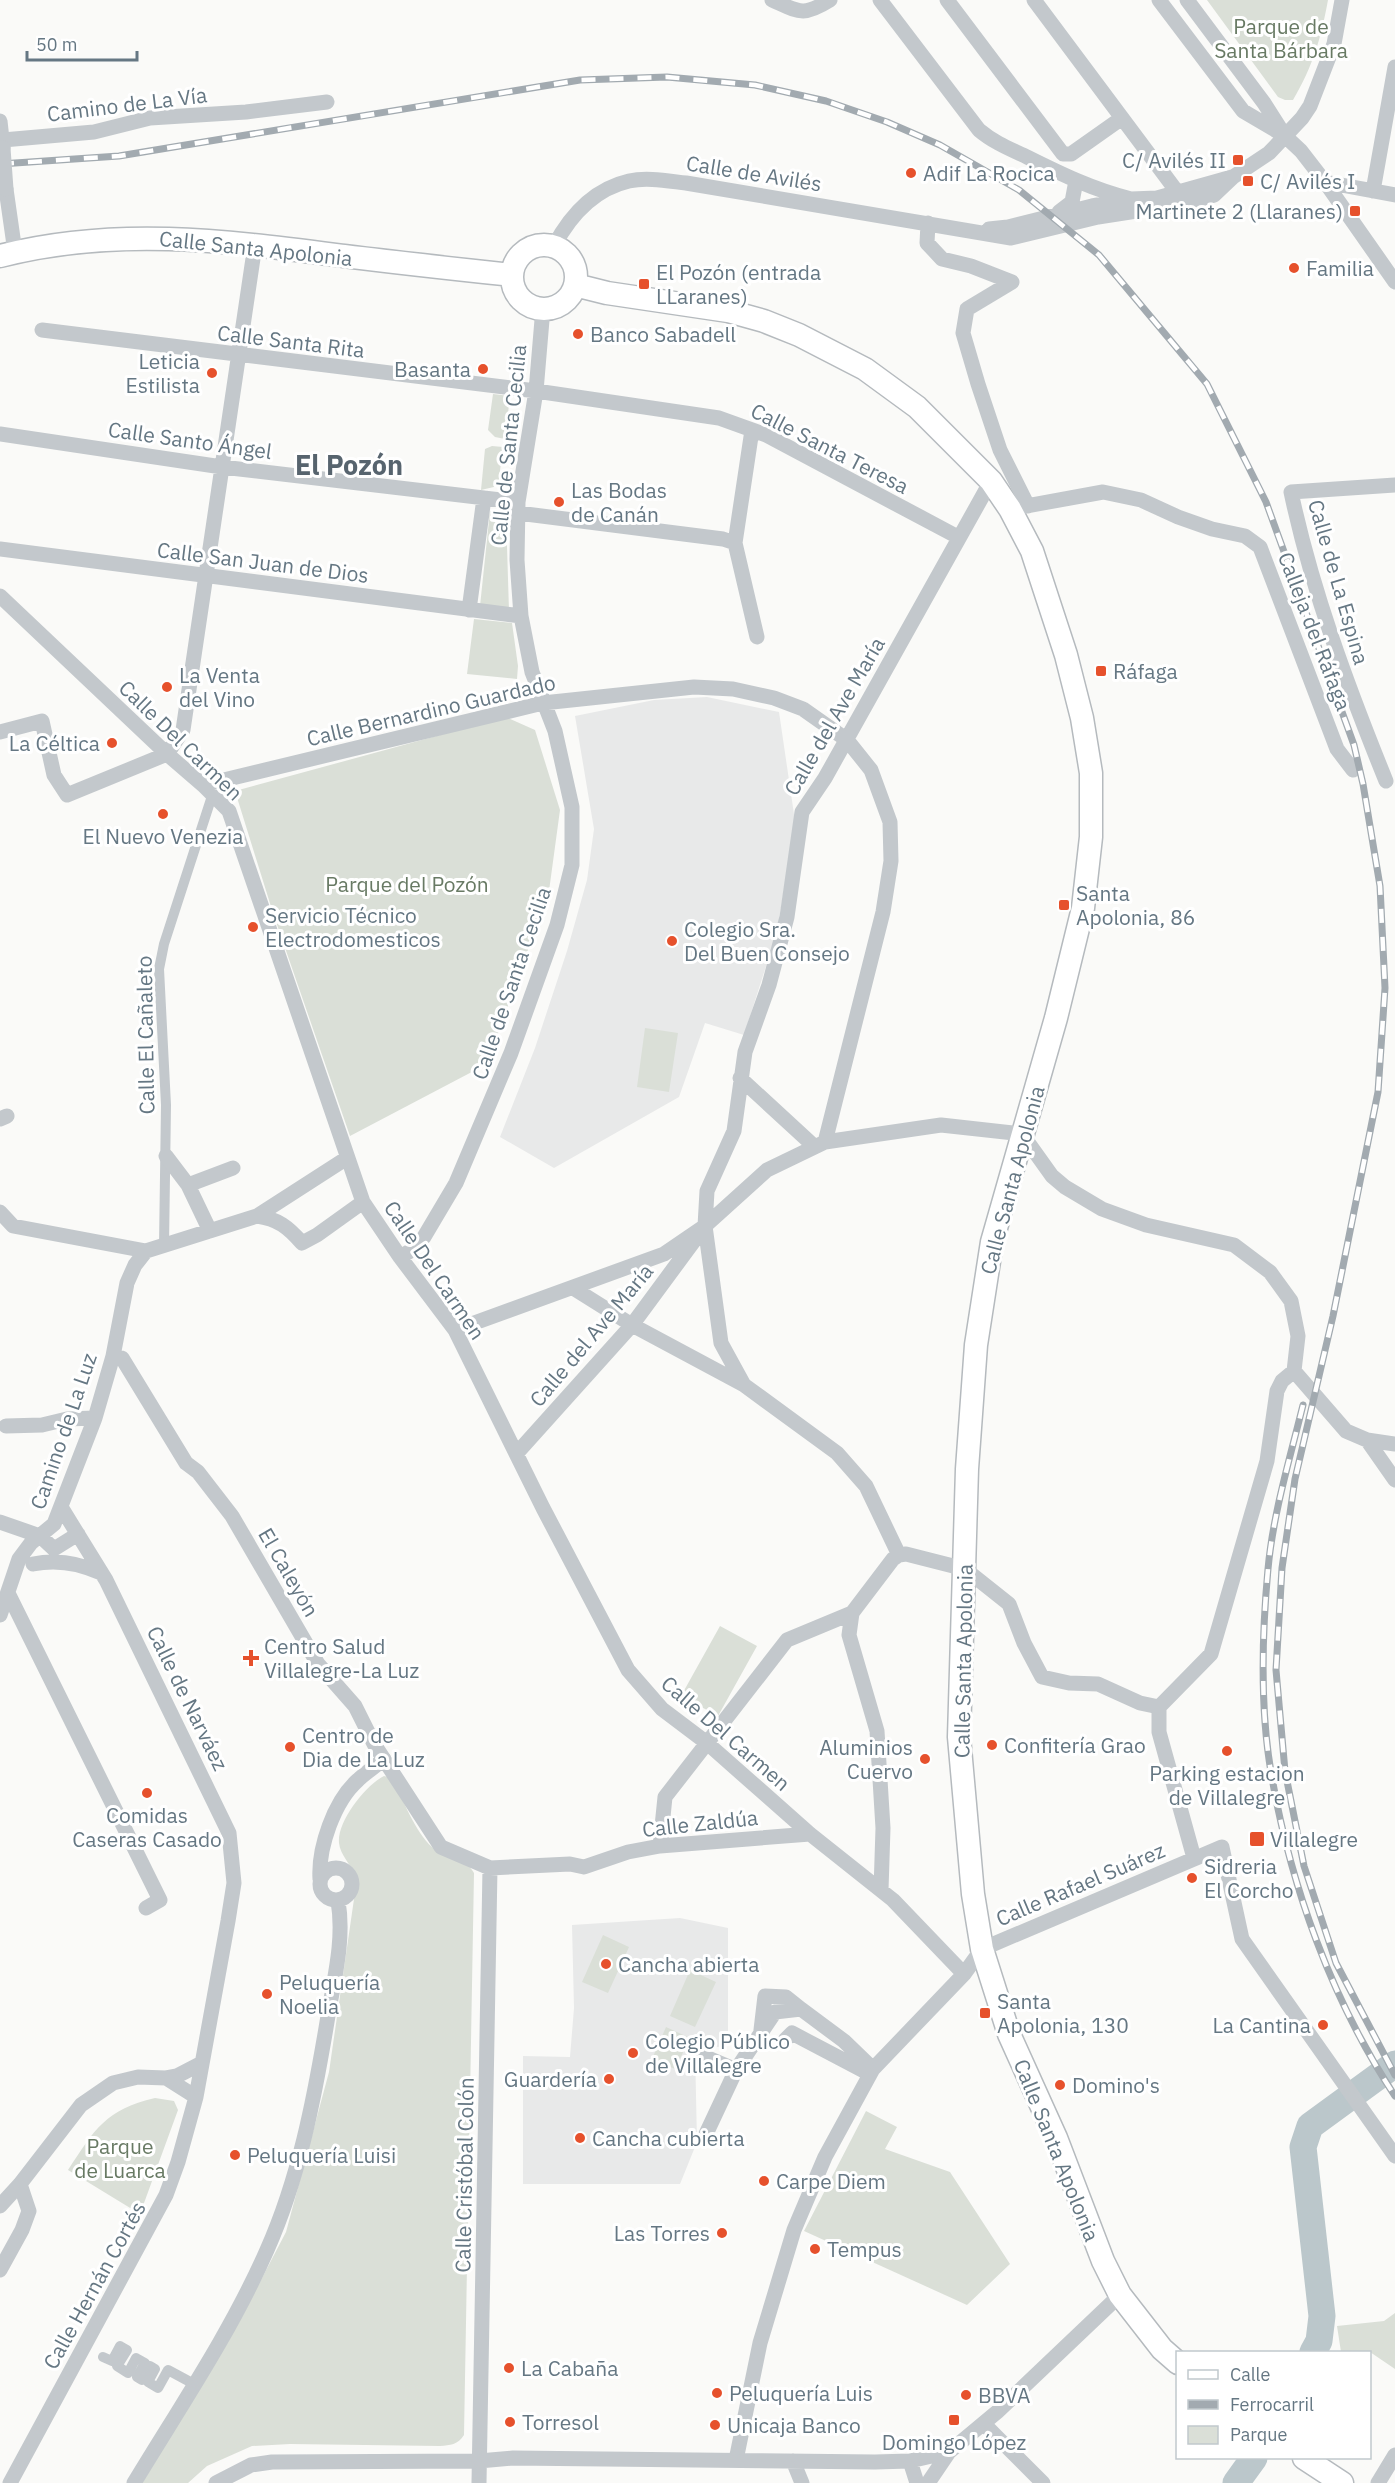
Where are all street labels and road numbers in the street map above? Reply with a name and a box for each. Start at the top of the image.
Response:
street label: Camino de La Vía [45,80,209,128]
street label: Calle de Avilés [684,148,824,198]
street label: Calle Santa Apolonia [158,224,354,272]
street label: Calle Santa Rita [216,318,366,364]
street label: Calle de Santa Cecilia [484,343,532,547]
street label: Calle Santa Teresa [746,396,914,500]
street label: Calle Santo Ángel [106,415,274,465]
street label: Calle de La Espina [1302,496,1376,668]
street label: Calle San Juan de Dios [156,535,370,589]
street label: Calleja del Ráfaga [1272,548,1358,714]
street label: Calle del Ave María [777,632,891,800]
street label: Calle Bernardino Guardado [304,668,558,752]
street label: Calle Del Carmen [113,674,249,806]
street label: Calle de Santa Cecilia [465,883,557,1083]
street label: Calle El Cañaleto [130,955,160,1115]
street label: Calle Santa Apolonia [973,1083,1051,1277]
street label: Calle Del Carmen [378,1195,492,1345]
street label: Calle del Ave María [523,1258,659,1412]
street label: Camino de La Luz [23,1349,103,1513]
street label: El Caleyón [252,1522,326,1622]
street label: Calle Santa Apolonia [947,1564,979,1758]
street label: Calle de Narváez [141,1621,235,1775]
street label: Calle Del Carmen [656,1669,796,1797]
street label: Calle Zaldúa [641,1803,759,1843]
street label: Calle Rafael Suárez [991,1836,1169,1932]
street label: Calle Santa Apolonia [1008,2055,1106,2245]
street label: Calle Cristóbal Colón [448,2077,480,2273]
street label: Calle Hernán Cortés [36,2196,152,2374]

